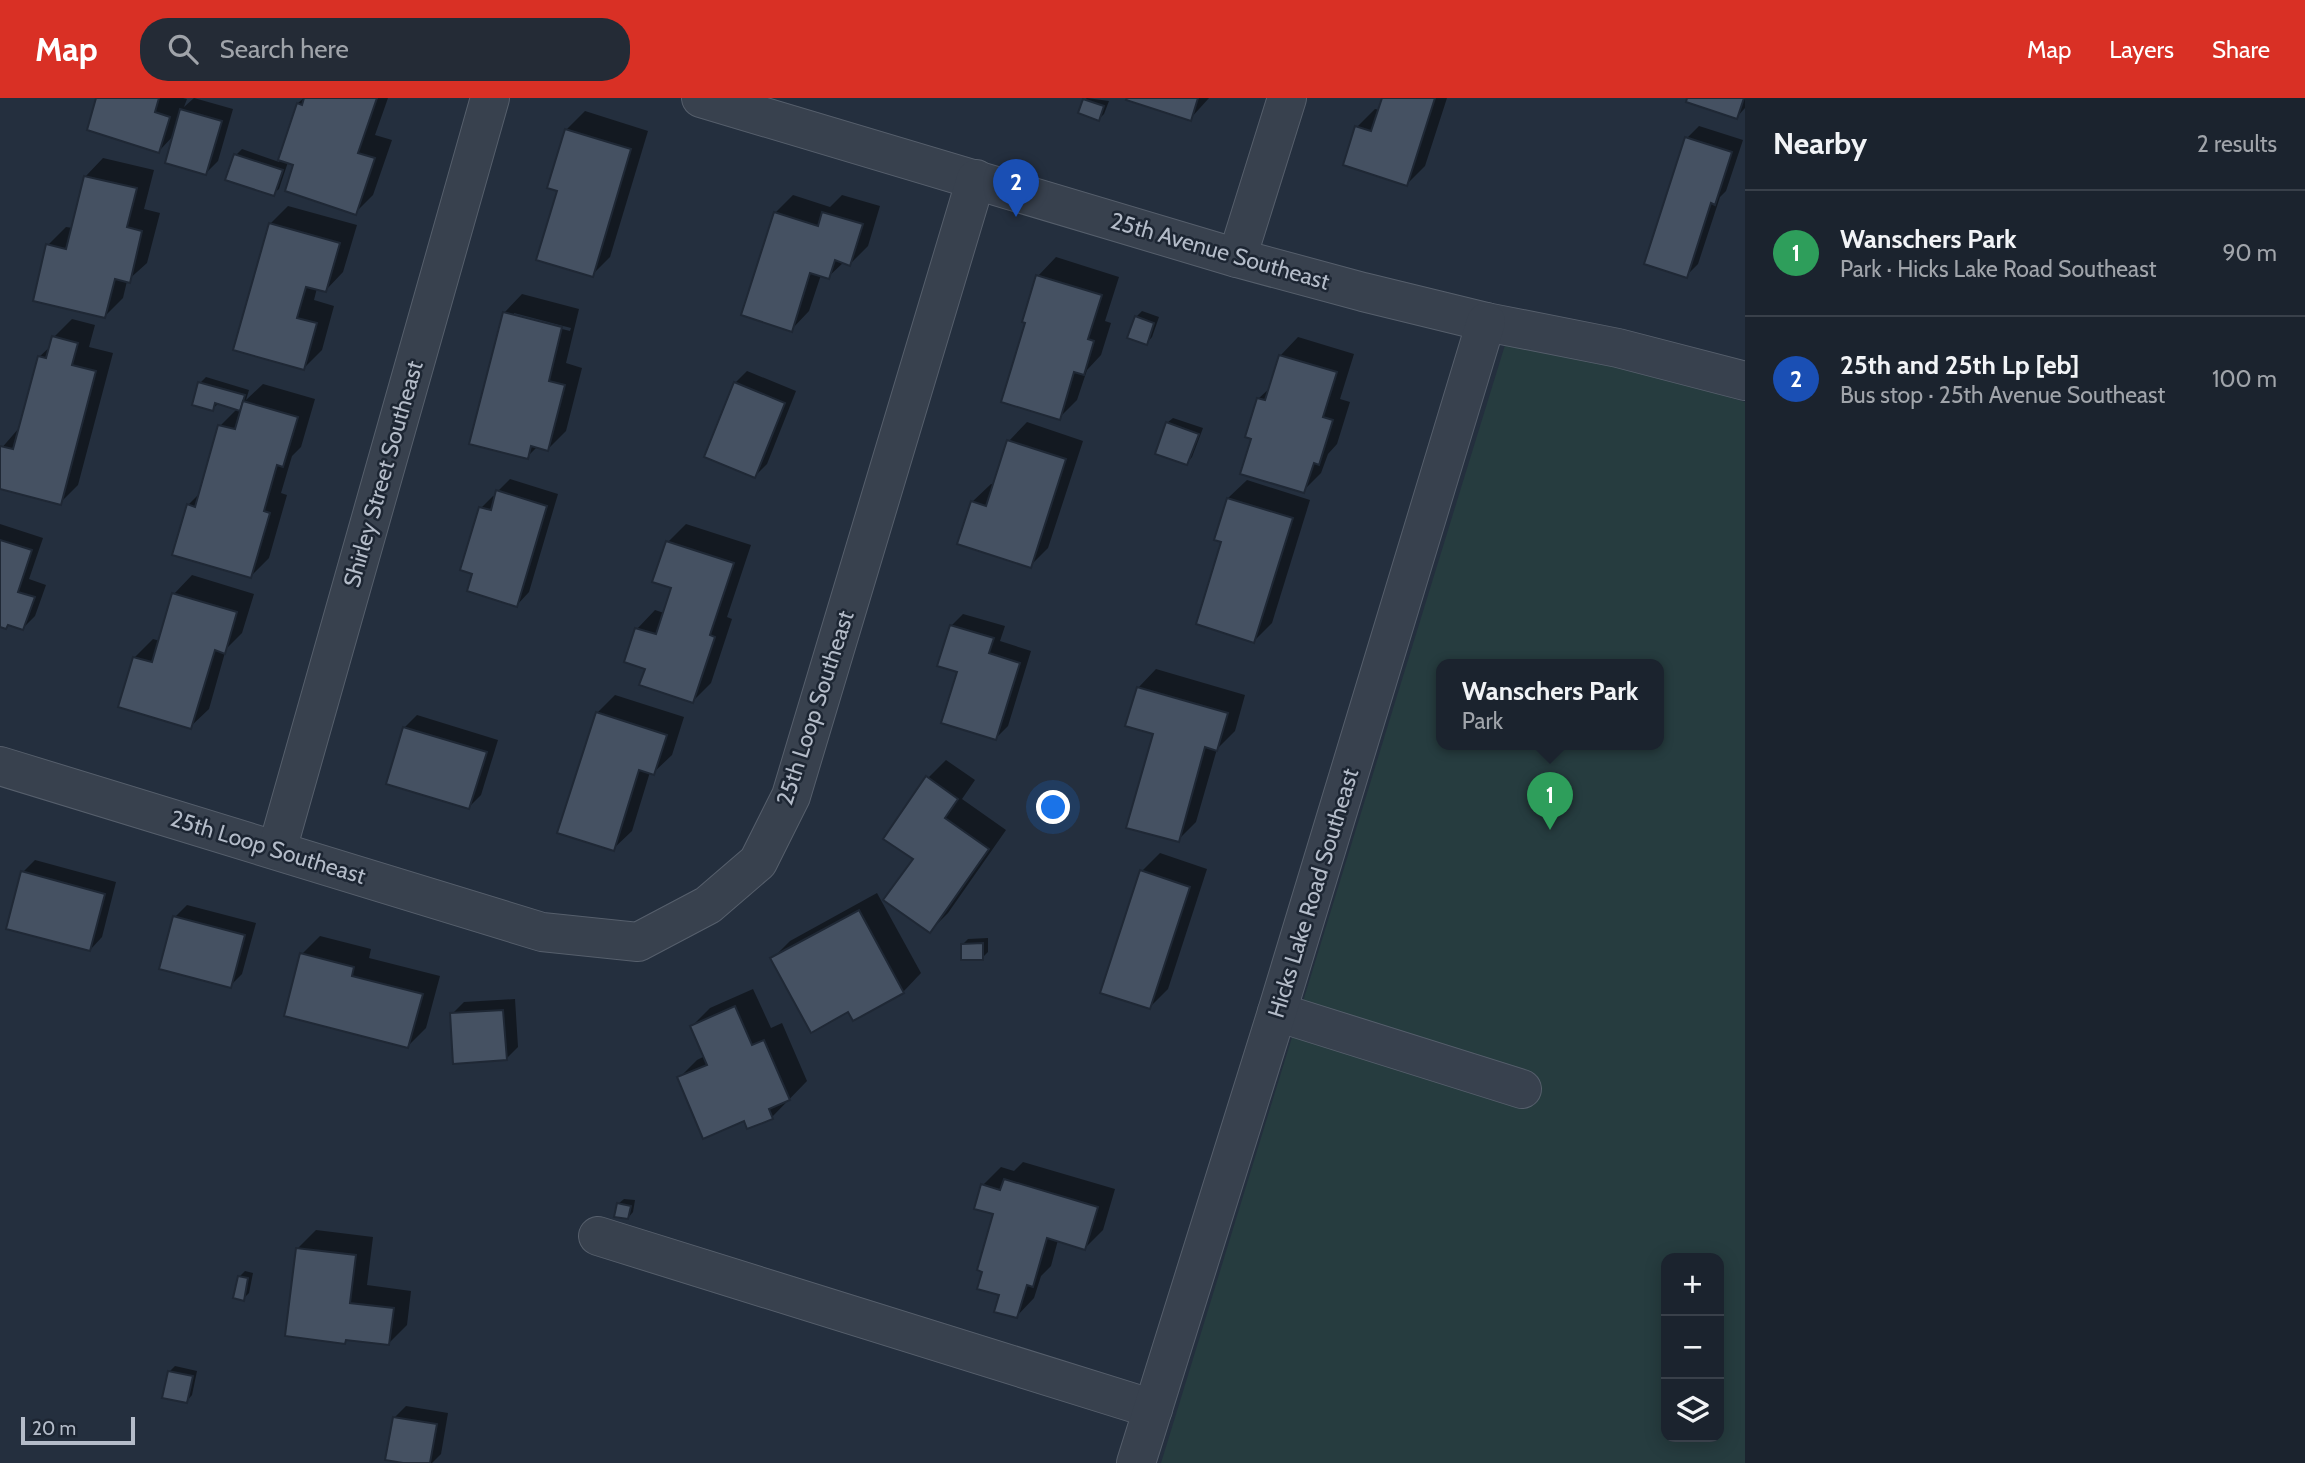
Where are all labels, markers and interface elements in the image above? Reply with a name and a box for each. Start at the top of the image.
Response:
search box [140,18,630,81]
text: Map [35,29,98,69]
icon: search [164,30,202,68]
text: Search here [220,33,349,65]
text: Map [2027,35,2071,64]
text: Layers [2109,35,2174,64]
text: Share [2212,35,2270,64]
text: Nearby [1773,125,1867,162]
text: 2 results [2197,130,2277,158]
pin: 2 [993,159,1039,217]
street label: 25th Avenue Southeast [1107,206,1333,296]
text: Wanschers Park [1840,223,2017,255]
text: 1 [1792,239,1800,267]
text: 90 m [2223,239,2277,267]
text: Park · Hicks Lake Road Southeast [1840,255,2156,283]
text: 25th and 25th Lp [eb] [1840,349,2079,381]
street label: Shirley Street Southeast [337,357,429,591]
text: 2 [1790,365,1802,393]
text: 100 m [2212,365,2277,393]
text: Bus stop · 25th Avenue Southeast [1840,381,2165,409]
street label: 25th Loop Southeast [770,607,860,809]
popup [1436,659,1664,750]
text: Wanschers Park [1462,675,1638,707]
text: Park [1462,707,1503,735]
street label: Hicks Lake Road Southeast [1262,765,1364,1021]
pin: 1 [1527,772,1573,830]
your location [1036,790,1070,824]
street label: 25th Loop Southeast [167,804,369,890]
map controls [1661,1253,1724,1442]
button: + [1661,1253,1724,1316]
button: − [1661,1316,1724,1379]
button: layers [1661,1379,1724,1442]
scale bar [21,1414,135,1446]
text: 20 m [32,1417,76,1440]

